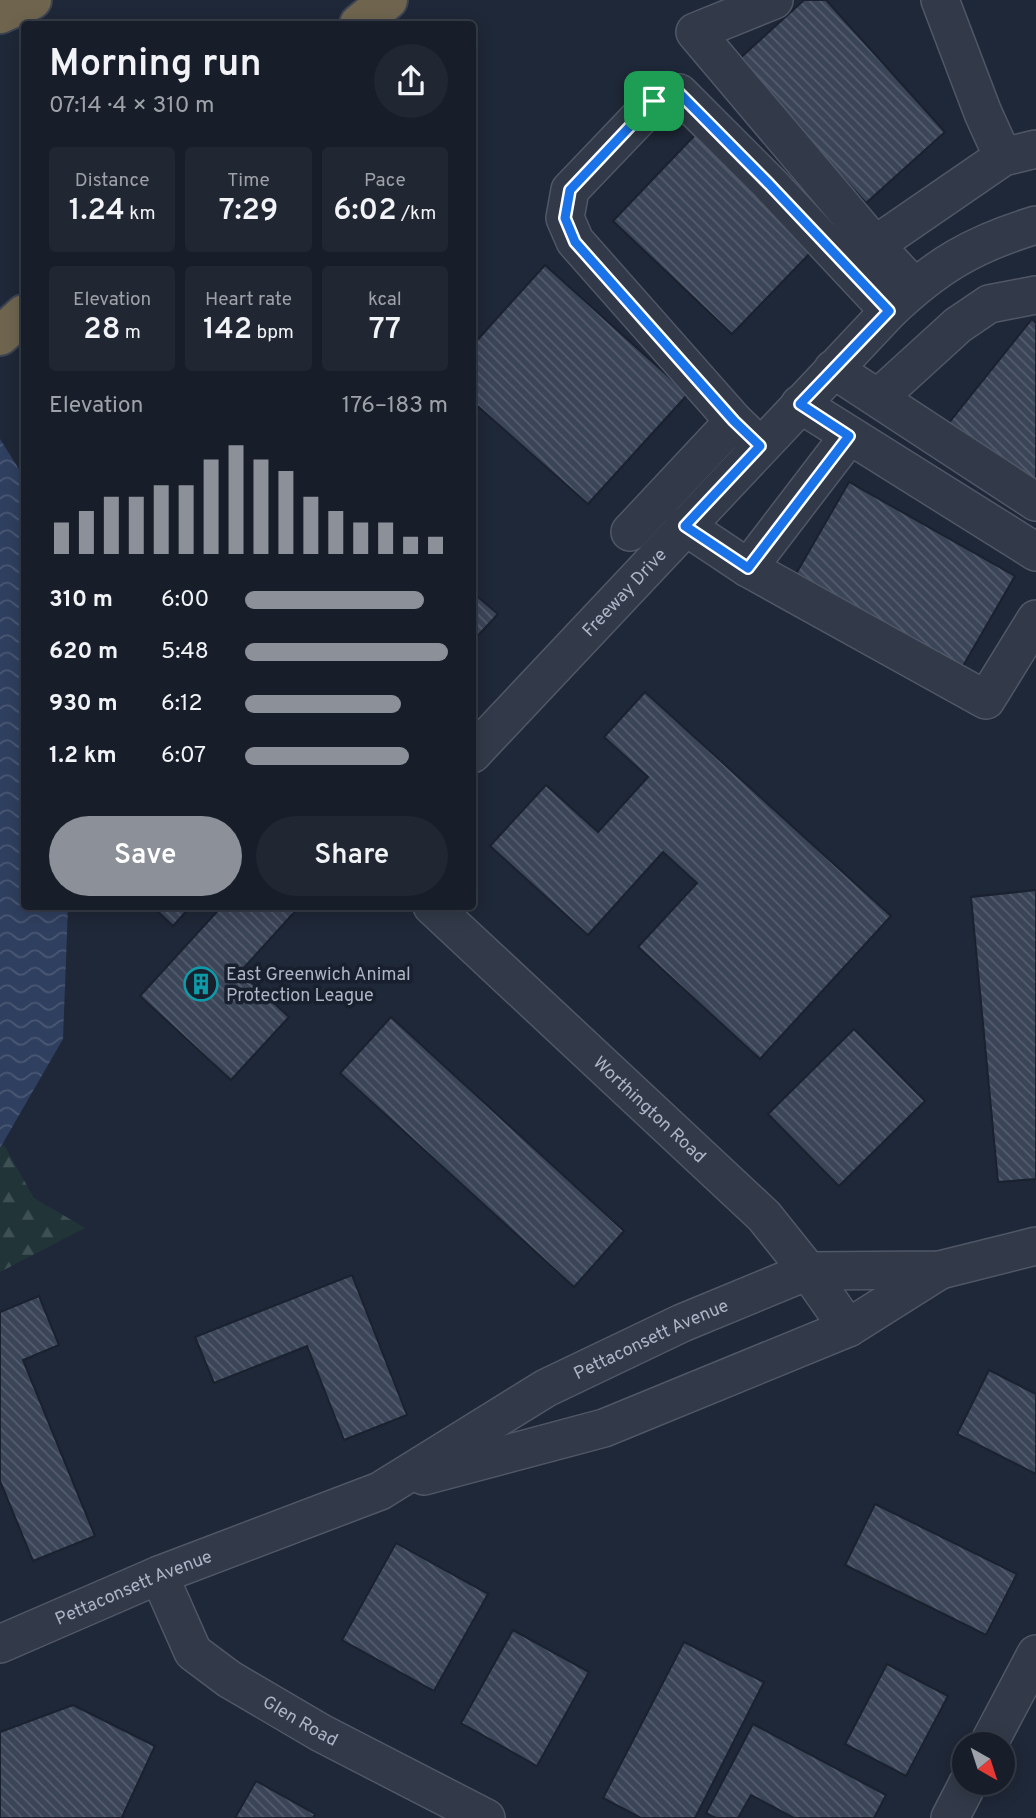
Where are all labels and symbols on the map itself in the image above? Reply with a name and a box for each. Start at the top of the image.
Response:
pin [624,71,684,131]
street label: Freeway Drive [578,544,673,643]
place label: East Greenwich Animal Protection League [226,964,411,1008]
building icon: East Greenwich Animal Protection League [182,965,220,1003]
street label: Worthington Road [587,1052,710,1169]
street label: Pettaconsett Avenue [570,1295,732,1386]
street label: Pettaconsett Avenue [52,1546,216,1632]
street label: Glen Road [258,1691,341,1753]
north arrow [952,1732,1015,1796]

